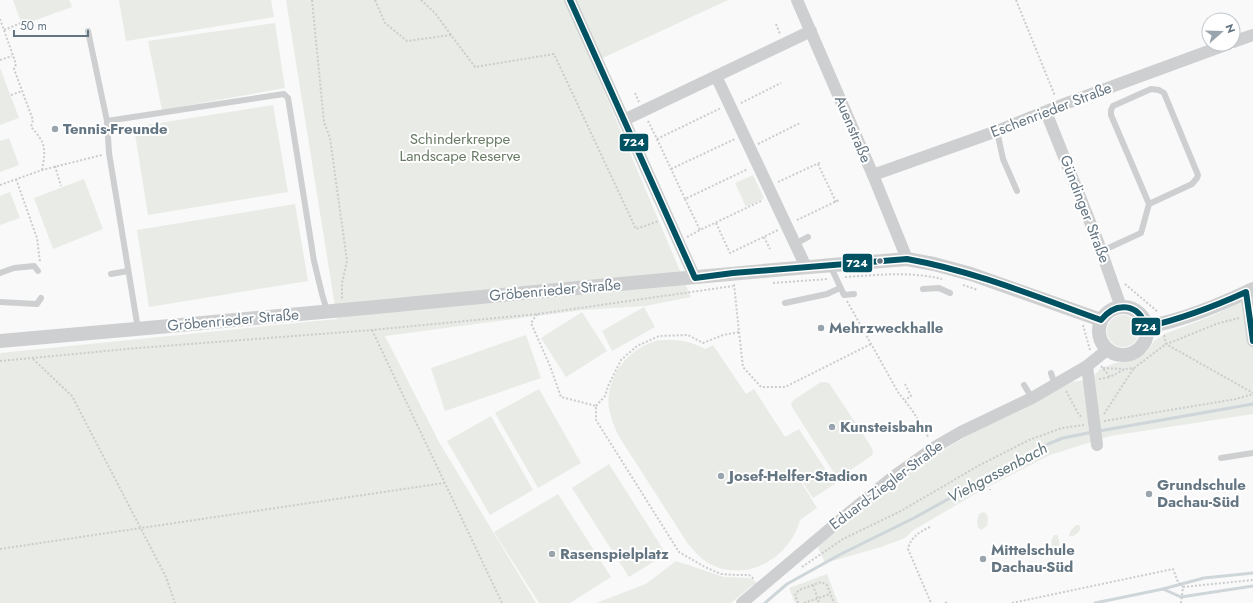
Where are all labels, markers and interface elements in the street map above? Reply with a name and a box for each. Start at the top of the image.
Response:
scale bar [14,12,88,38]
north arrow [1201,12,1241,52]
text: 50 m [20,17,47,35]
text: N [1221,22,1239,35]
street label: Eschenrieder Straße [987,77,1115,143]
street label: Auenstraße [829,92,877,166]
place label: Tennis-Freunde [63,118,168,140]
marker: Tennis-Freunde [50,124,60,134]
park label: Schinderkreppe Landscape Reserve [399,128,521,167]
line badge: 724 [619,133,649,152]
text: 724 [623,134,645,150]
street label: Gündinger Straße [1054,152,1116,266]
line badge: 724 [842,253,873,273]
text: 724 [846,255,868,271]
unlabelled marker [875,256,885,266]
street label: Gröbenrieder Straße [488,273,622,307]
street label: Gröbenrieder Straße [166,303,300,337]
place label: Mehrzweckhalle [829,317,944,339]
line badge: 724 [1131,317,1161,336]
text: 724 [1135,319,1157,335]
marker: Mehrzweckhalle [816,323,826,333]
place label: Kunsteisbahn [840,416,933,438]
marker: Kunsteisbahn [827,422,837,432]
street label: Eduard-Ziegler-Straße [825,435,948,535]
water label: Viehgassenbach [943,436,1051,508]
place label: Josef-Helfer-Stadion [726,465,868,487]
marker: Josef-Helfer-Stadion [716,471,726,481]
place label: Grundschule Dachau-Süd [1157,474,1246,513]
marker: Grundschule Dachau-Süd [1144,489,1154,499]
place label: Mittelschule Dachau-Süd [991,539,1075,578]
place label: Rasenspielplatz [560,543,669,565]
marker: Rasenspielplatz [547,549,557,559]
marker: Mittelschule Dachau-Süd [978,554,988,564]

